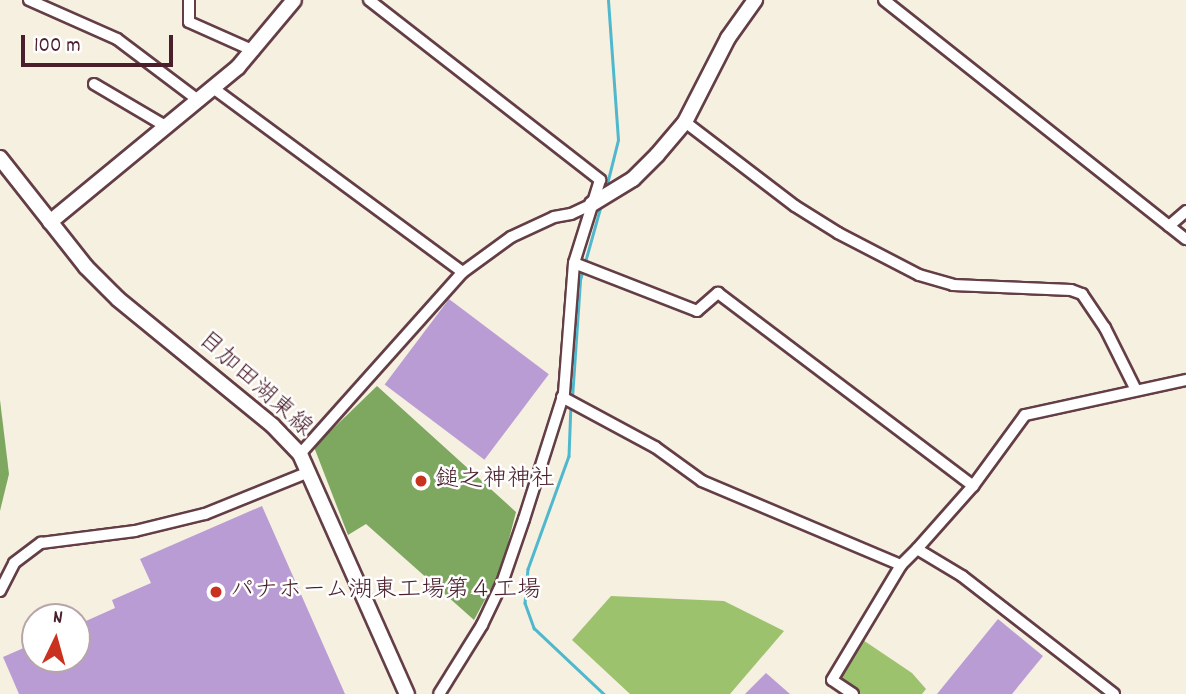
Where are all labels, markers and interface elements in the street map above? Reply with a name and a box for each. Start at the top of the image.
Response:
scale bar [24,21,177,65]
text: 100 m [34,32,81,62]
street label: 目加田湖東線 [191,326,317,444]
place label: 鎚之神神社 [435,467,555,495]
marker: 鎚之神神社 [413,473,429,489]
place label: パナホーム湖東工場第４工場 [230,578,542,606]
marker: パナホーム湖東工場第４工場 [208,584,224,600]
north arrow [21,603,91,673]
text: N [52,605,64,632]

